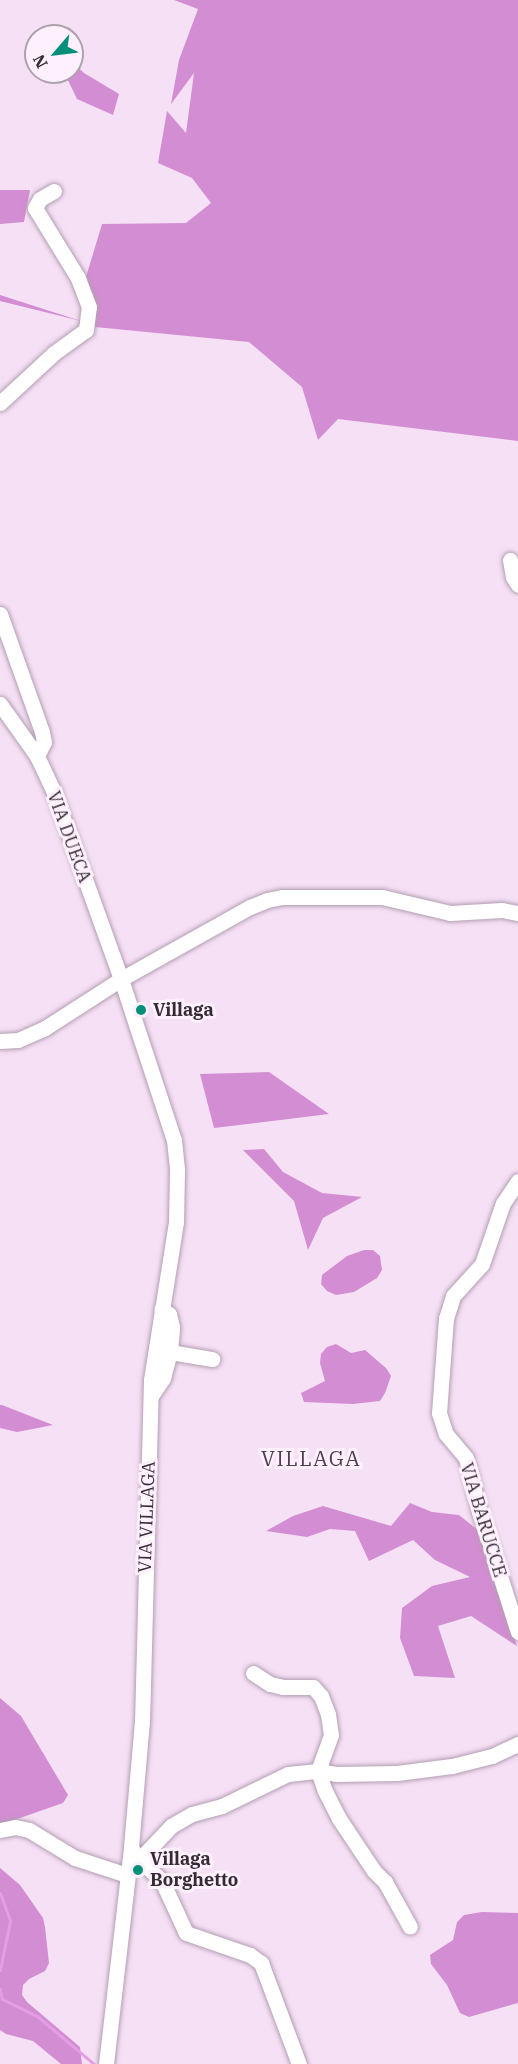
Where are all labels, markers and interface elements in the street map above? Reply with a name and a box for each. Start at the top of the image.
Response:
north arrow [24,24,84,84]
text: N [28,51,52,72]
street label: VIA DUECA [42,788,96,886]
place label: Villaga [153,999,214,1021]
marker: Villaga [134,1003,148,1017]
district label: VILLAGA [261,1445,361,1471]
street label: VIA BARUCCE [455,1460,511,1580]
street label: VIA VILLAGA [134,1461,160,1573]
place label: Villaga Borghetto [150,1849,238,1892]
marker: Villaga Borghetto [131,1863,145,1877]

